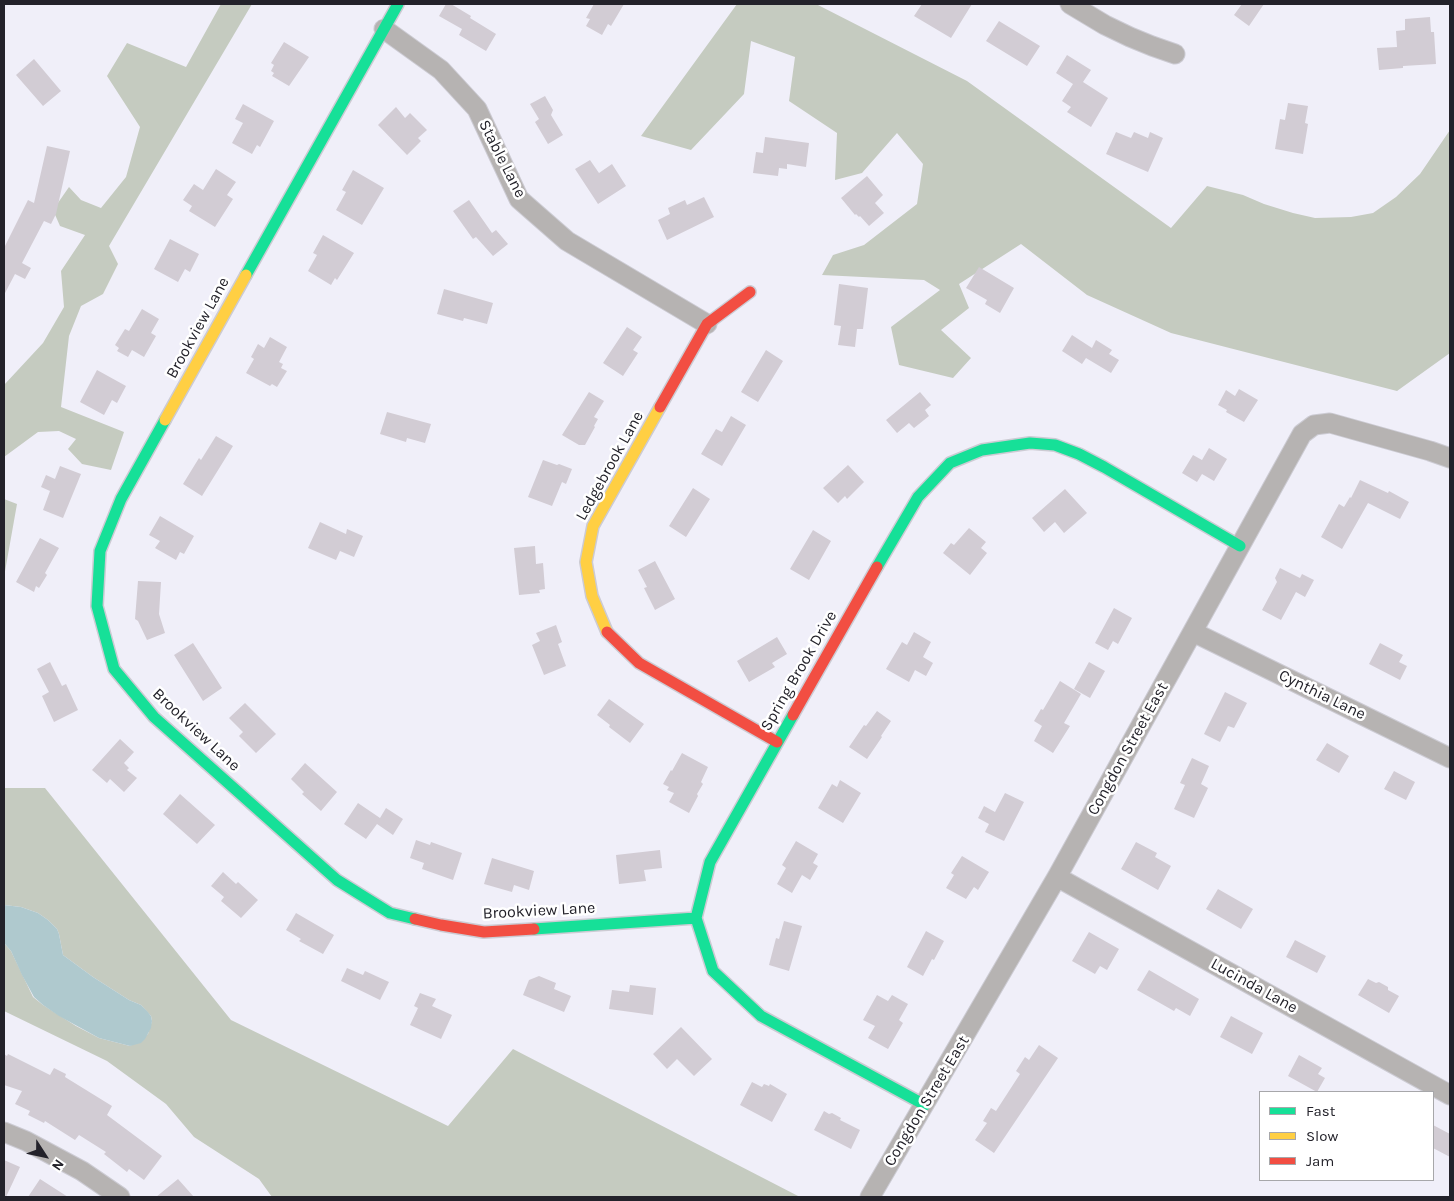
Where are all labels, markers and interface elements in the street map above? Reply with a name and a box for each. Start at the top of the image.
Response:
street label: Stable Lane [474,117,530,201]
street label: Brookview Lane [162,274,234,382]
street label: Ledgebrook Lane [572,408,648,524]
street label: Spring Brook Drive [757,608,841,734]
street label: Cynthia Lane [1275,666,1369,724]
street label: Congdon Street East [1084,679,1172,819]
street label: Brookview Lane [148,685,244,775]
street label: Brookview Lane [482,898,596,924]
street label: Lucinda Lane [1207,954,1301,1018]
street label: Congdon Street East [880,1032,974,1170]
legend [1259,1091,1434,1181]
text: Fast [1306,1102,1335,1120]
text: Slow [1306,1127,1338,1145]
north arrow [20,1131,70,1181]
text: Jam [1306,1152,1334,1170]
text: N [48,1156,68,1174]

